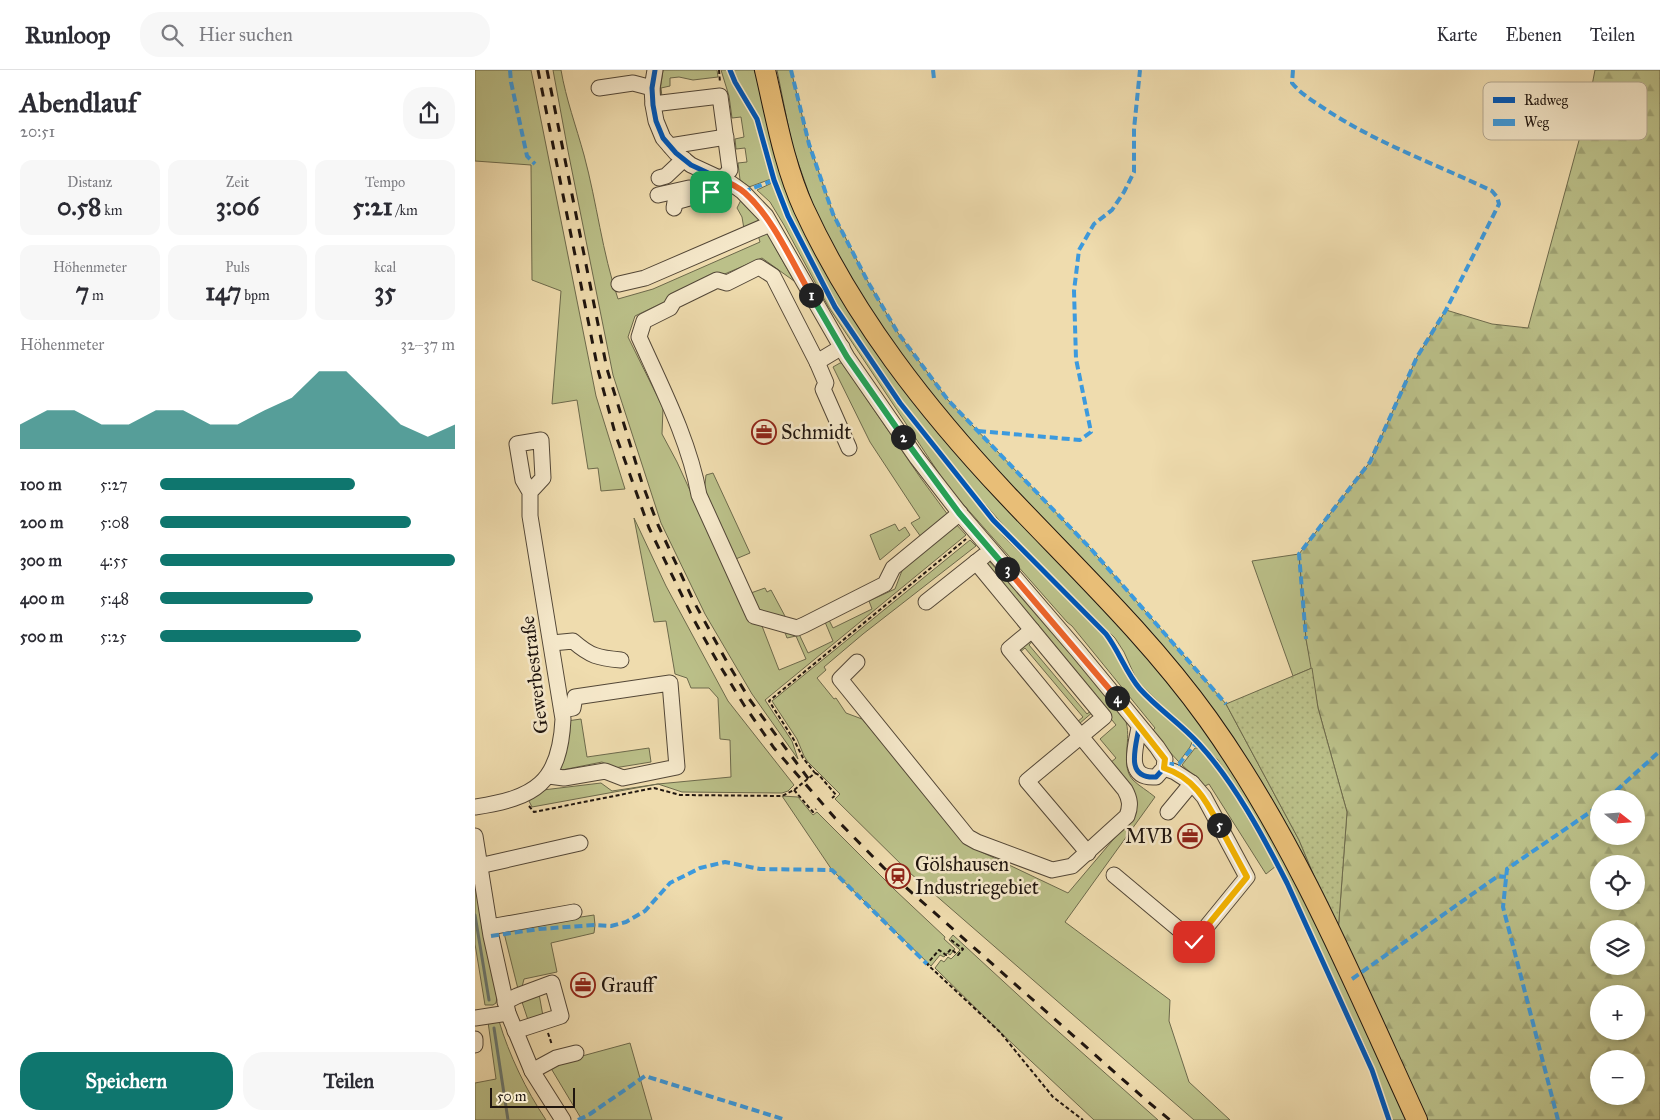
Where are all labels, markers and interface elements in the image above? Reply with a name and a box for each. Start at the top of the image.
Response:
search box [140,12,490,57]
text: Runloop [25,20,110,50]
icon: search [158,21,186,49]
text: Hier suchen [198,23,293,46]
text: Karte [1437,24,1478,46]
text: Ebenen [1506,24,1562,46]
text: Teilen [1590,24,1635,46]
legend [1483,82,1647,140]
text: Abendlauf [20,85,137,120]
button: share [403,87,455,139]
text: Radweg [1524,92,1569,109]
text: Weg [1524,114,1550,131]
text: 20:51 [20,122,55,141]
pin [690,171,732,213]
text: Distanz [67,174,112,191]
text: Zeit [226,174,249,191]
text: Tempo [365,174,405,191]
icon: arrive [697,178,725,206]
text: 0.58 [57,191,101,222]
text: 3:06 [216,191,259,222]
text: 5:21 [353,191,393,222]
text: km [101,202,123,219]
text: /km [393,202,418,219]
text: Höhenmeter [53,259,127,276]
text: Puls [225,259,250,276]
text: kcal [374,259,396,276]
text: 7 [76,276,89,307]
text: 147 [205,276,241,307]
text: 35 [374,276,396,307]
pin: 1 [799,282,823,308]
text: m [89,287,104,304]
text: bpm [241,287,270,304]
text: 1 [809,287,814,304]
text: Höhenmeter [20,335,104,354]
text: 32–37 m [401,335,455,354]
office icon: Schmidt [751,419,777,445]
place label: Schmidt [781,420,851,444]
pin: 2 [891,424,915,450]
text: 2 [900,429,907,446]
text: 100 m [20,475,62,494]
text: 5:27 [100,475,127,494]
text: 200 m [20,513,63,532]
text: 5:08 [100,513,129,532]
text: 300 m [20,551,62,570]
text: 4:55 [100,551,128,570]
pin: 3 [995,556,1019,582]
text: 3 [1005,561,1010,578]
text: 400 m [20,589,64,608]
text: 5:48 [100,589,129,608]
street label: Gewerbestraße [515,615,553,735]
text: 500 m [20,627,63,646]
text: 5:25 [100,627,127,646]
pin: 4 [1105,686,1129,710]
text: 4 [1114,690,1121,707]
north arrow [1590,790,1645,845]
map controls [1590,790,1645,1105]
pin: 5 [1207,812,1231,838]
text: 5 [1216,817,1223,834]
office icon: MVB [1177,823,1203,849]
place label: MVB [1125,824,1173,848]
place label: Gölshausen Industriegebiet [915,852,1039,900]
button: locate [1590,855,1645,910]
station icon: Gölshausen Industriegebiet [885,863,911,889]
button: layers [1590,920,1645,975]
pin [1173,921,1215,963]
icon: check [1180,928,1208,956]
office icon: Grauff [570,972,596,998]
place label: Grauff [601,973,657,997]
button: + [1590,985,1645,1040]
button: − [1590,1050,1645,1105]
button: Speichern [20,1052,233,1110]
button: Teilen [243,1052,455,1110]
scale bar [490,1085,575,1108]
text: 50 m [497,1088,526,1105]

